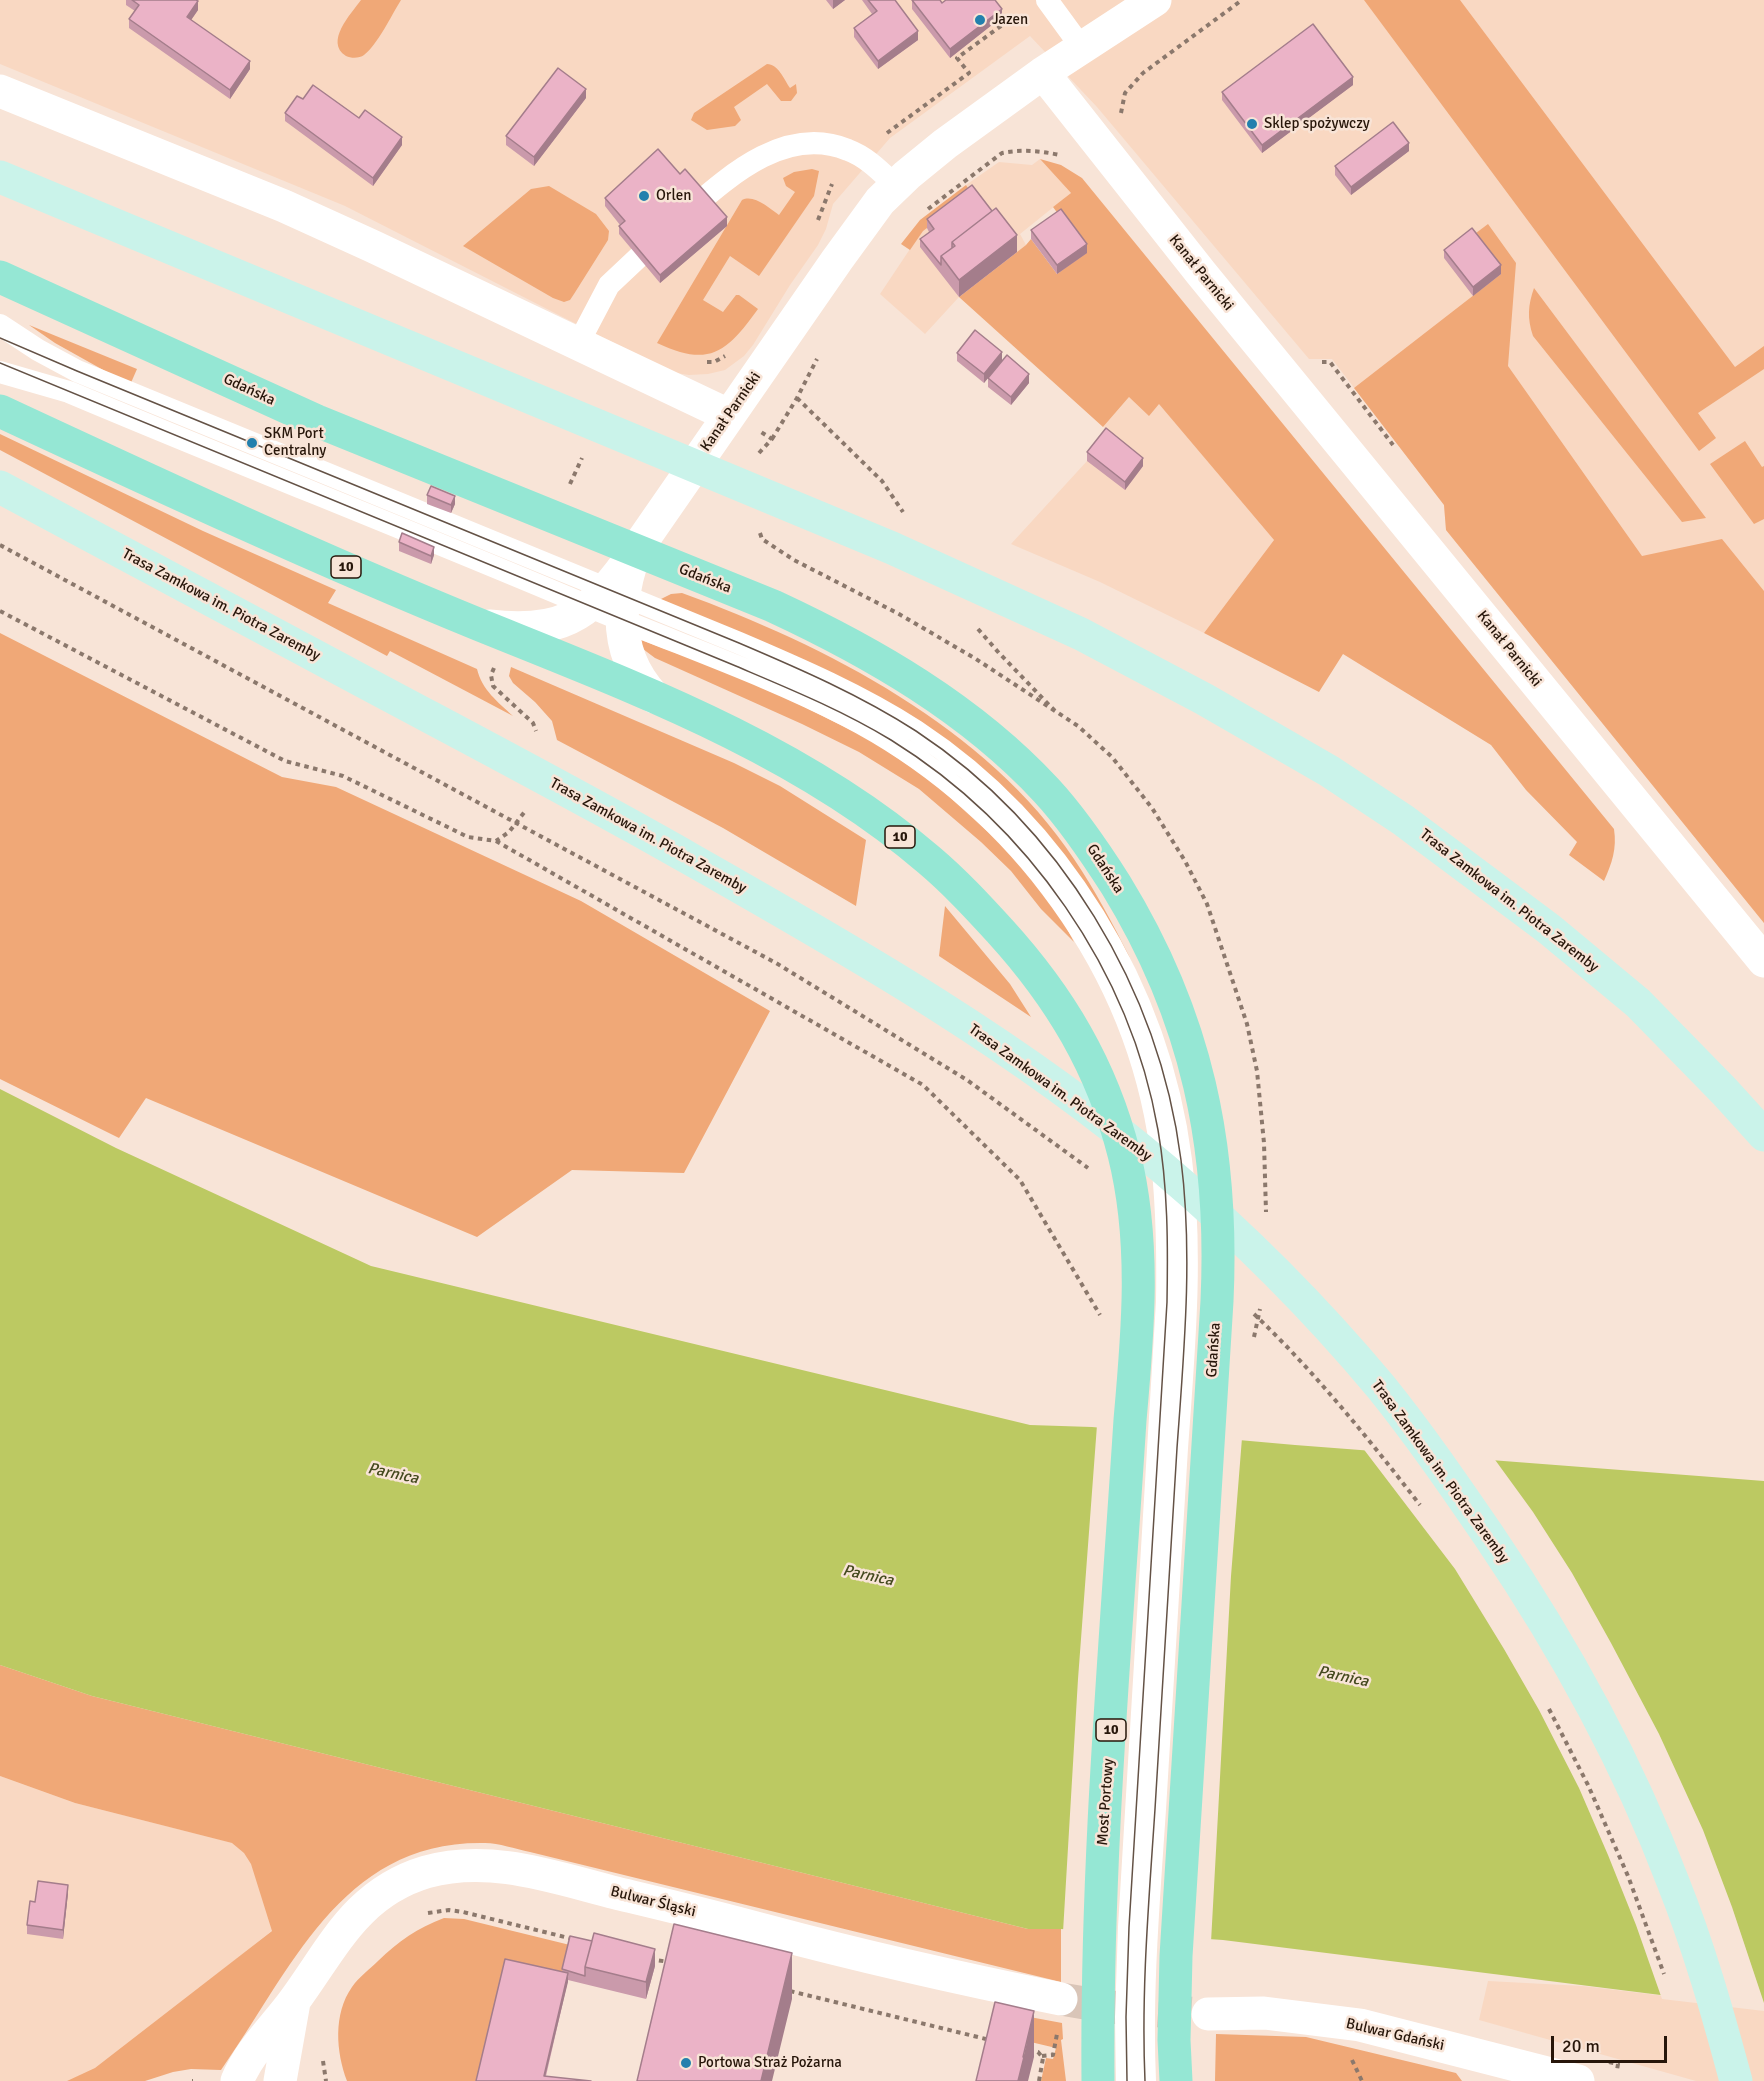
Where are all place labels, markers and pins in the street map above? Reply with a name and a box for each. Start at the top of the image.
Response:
place label: Jazen [992,11,1028,29]
marker: Jazen [973,13,987,27]
place label: Sklep spożywczy [1264,115,1370,133]
marker: Sklep spożywczy [1245,117,1259,131]
place label: Orlen [656,187,691,205]
marker: Orlen [637,189,651,203]
place label: SKM Port Centralny [264,425,326,460]
marker: SKM Port Centralny [245,436,259,450]
place label: Portowa Straż Pożarna [698,2054,842,2072]
marker: Portowa Straż Pożarna [679,2056,693,2070]

